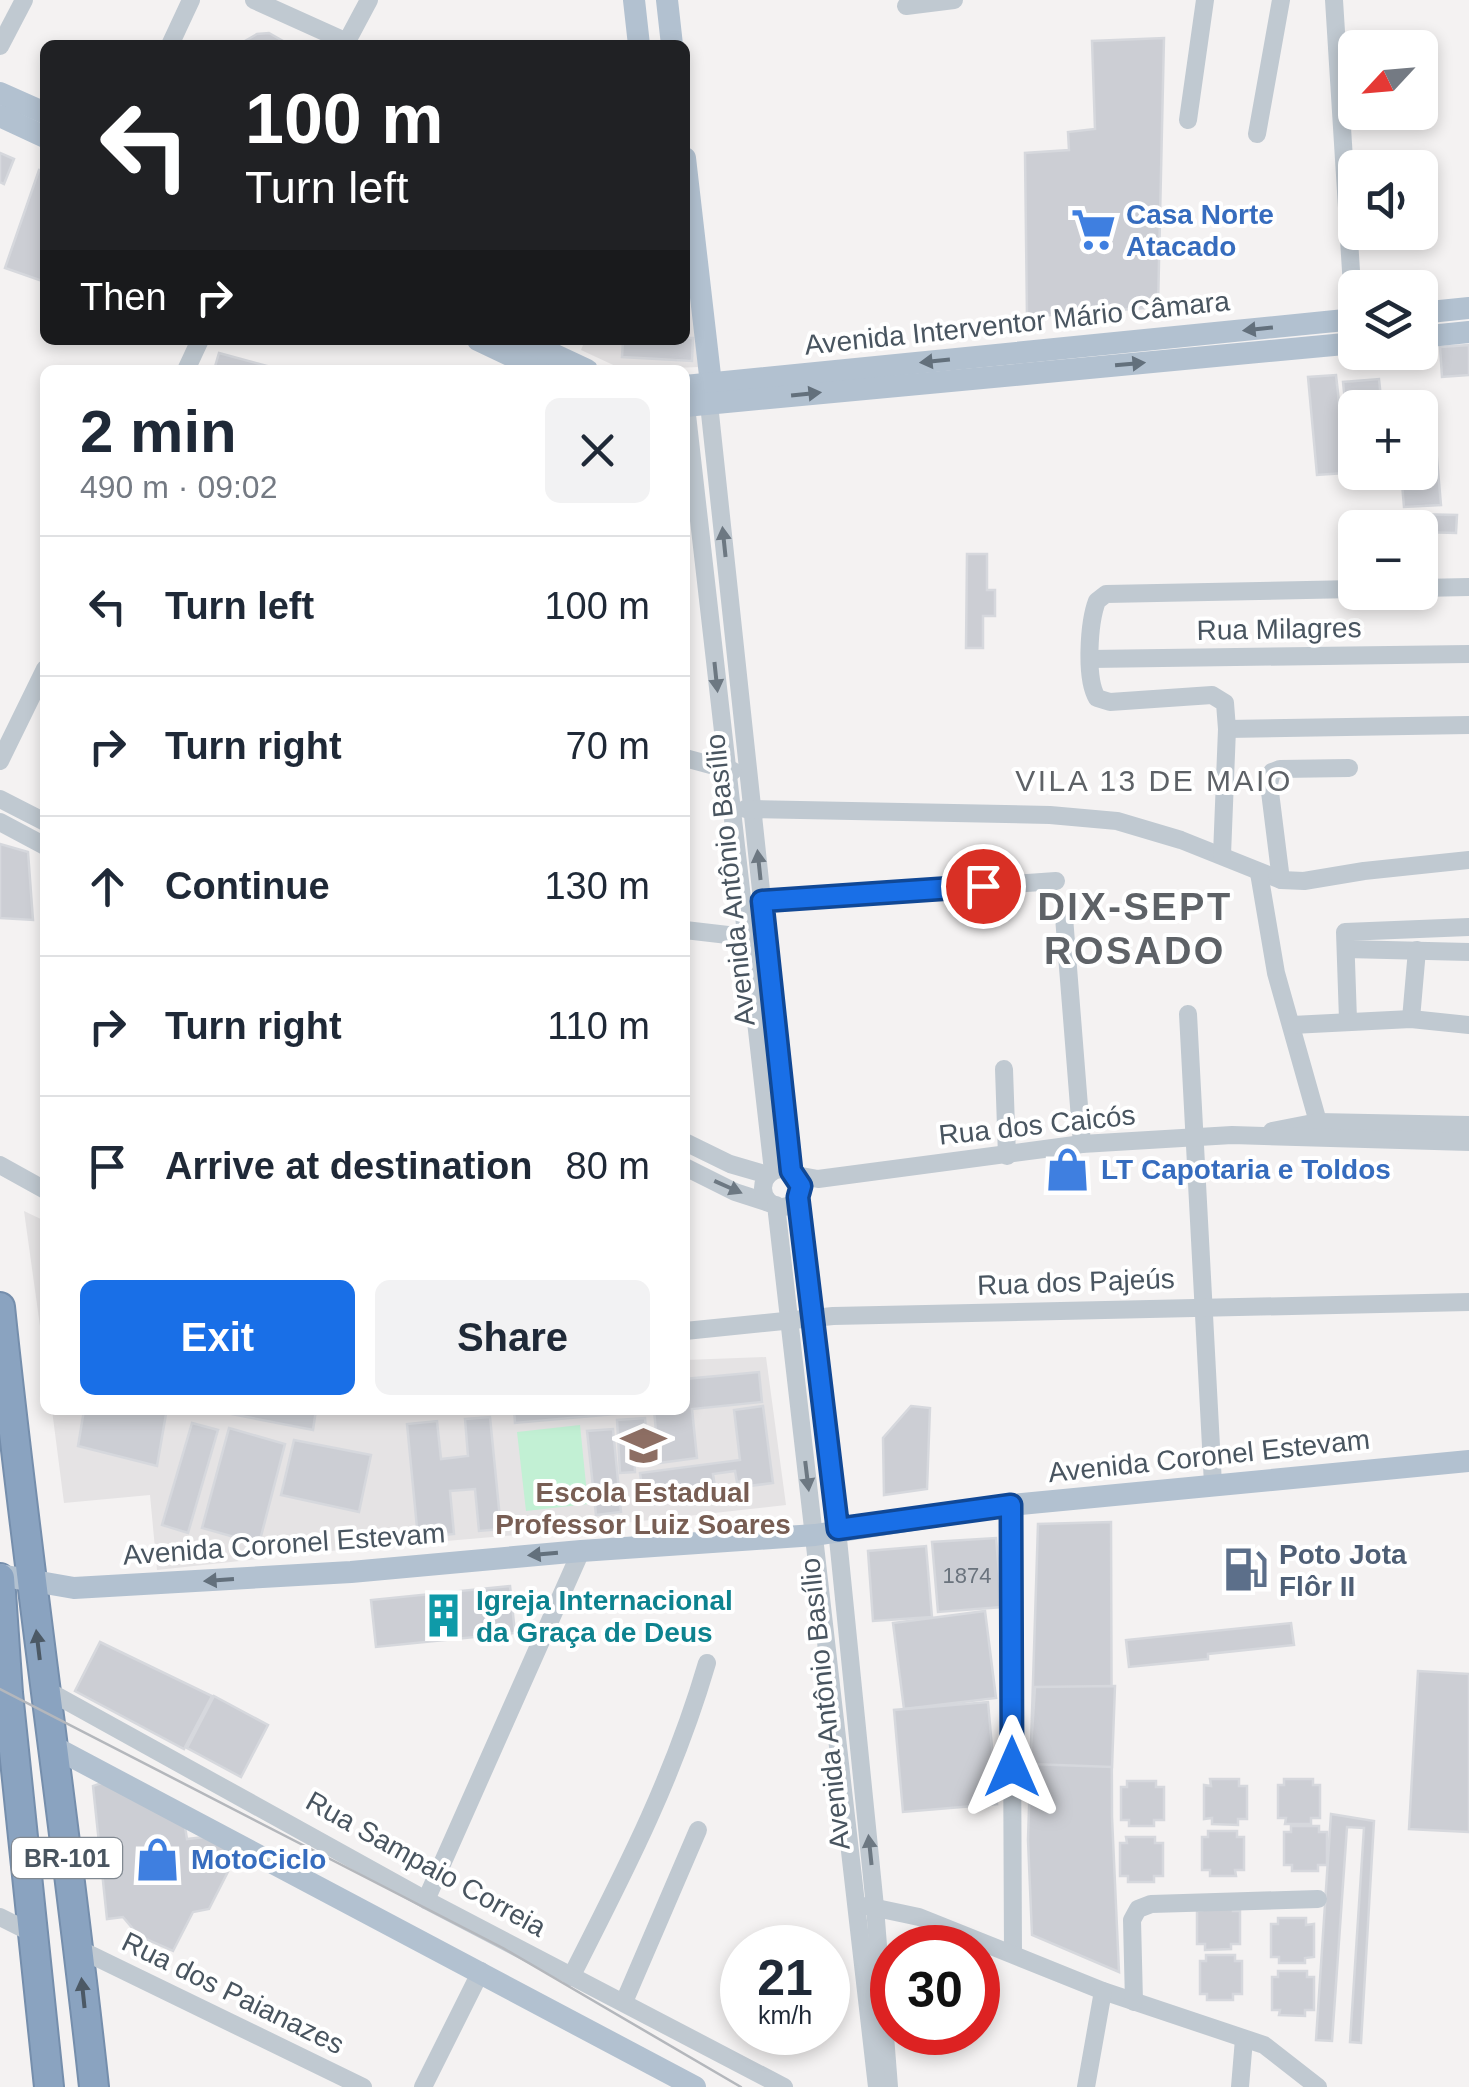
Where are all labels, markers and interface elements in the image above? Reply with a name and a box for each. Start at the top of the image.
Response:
north arrow [1338,30,1438,130]
map controls [1338,30,1438,610]
icon: left [80,80,210,210]
text: 100 m [245,80,443,158]
button: sound [1338,150,1438,250]
text: Turn left [245,162,408,213]
place label: Casa Norte Atacado [1126,199,1274,262]
supermarket icon: Casa Norte Atacado [1069,206,1117,254]
icon: right [187,270,242,325]
button: layers [1338,270,1438,370]
text: Then [80,276,167,318]
street label: Avenida Interventor Mário Câmara [803,285,1232,361]
one-way arrow [1242,321,1273,337]
one-way arrow [918,354,950,370]
one-way arrow [1114,356,1146,372]
one-way arrow [791,386,822,402]
button: + [1338,390,1438,490]
text: 2 min [80,398,237,465]
button: close [545,398,650,503]
text: 490 m · 09:02 [80,469,277,505]
button: − [1338,510,1438,610]
one-way arrow [716,526,732,558]
icon: left [80,579,135,634]
text: Turn left [165,585,314,627]
text: 100 m [544,585,650,627]
street label: Rua Milagres [1196,612,1362,646]
one-way arrow [708,662,724,694]
icon: right [80,719,135,774]
text: Turn right [165,725,342,767]
text: 70 m [566,725,650,767]
street label: Avenida Antônio Basílio [699,732,761,1028]
district label: VILA 13 DE MAIO [1015,764,1293,797]
pin [941,844,1026,929]
one-way arrow [751,849,767,881]
icon: ahead [80,859,135,914]
icon: arrive [956,859,1011,914]
text: Continue [165,865,330,907]
text: 130 m [544,865,650,907]
district label: DIX-SEPT ROSADO [1037,886,1233,972]
icon: right [80,999,135,1054]
text: Turn right [165,1005,342,1047]
text: 110 m [547,1005,650,1047]
street label: Rua dos Caicós [937,1099,1137,1151]
icon: arrive [80,1139,135,1194]
text: Arrive at destination [165,1145,532,1187]
text: 80 m [566,1145,650,1187]
shop icon: LT Capotaria e Toldos [1044,1145,1092,1193]
place label: LT Capotaria e Toldos [1101,1154,1391,1185]
one-way arrow [713,1179,743,1195]
street label: Rua dos Pajeús [977,1263,1175,1301]
button: Exit [80,1280,355,1395]
button: Share [375,1280,650,1395]
school or university icon: Escola Estadual Professor Luiz Soares [619,1422,667,1470]
street label: Avenida Coronel Estevam [1047,1424,1371,1488]
one-way arrow [800,1461,816,1492]
place label: Escola Estadual Professor Luiz Soares [495,1477,791,1540]
street label: Avenida Coronel Estevam [122,1517,446,1571]
place label: Poto Jota Flôr II [1279,1539,1407,1602]
fuel station icon: Poto Jota Flôr II [1222,1546,1270,1594]
one-way arrow [526,1547,558,1563]
street label: Avenida Antônio Basílio [794,1556,856,1852]
house number: 1874 [943,1563,991,1588]
one-way arrow [202,1572,234,1588]
place label: Igreja Internacional da Graça de Deus [476,1585,733,1648]
building icon: Igreja Internacional da Graça de Deus [419,1592,467,1640]
one-way arrow [30,1629,46,1660]
position arrow [960,1715,1064,1819]
street label: Rua Sampaio Correia [301,1785,552,1943]
one-way arrow [861,1834,877,1866]
shop icon: MotoCiclo [134,1835,182,1883]
road number: BR-101 [12,1838,122,1878]
place label: MotoCiclo [191,1844,326,1875]
speed limit sign: 30 [870,1925,1000,2055]
street label: Rua dos Paianazes [117,1926,349,2060]
text: 21 [757,1950,813,2006]
one-way arrow [75,1976,91,2008]
text: km/h [758,2001,812,2029]

